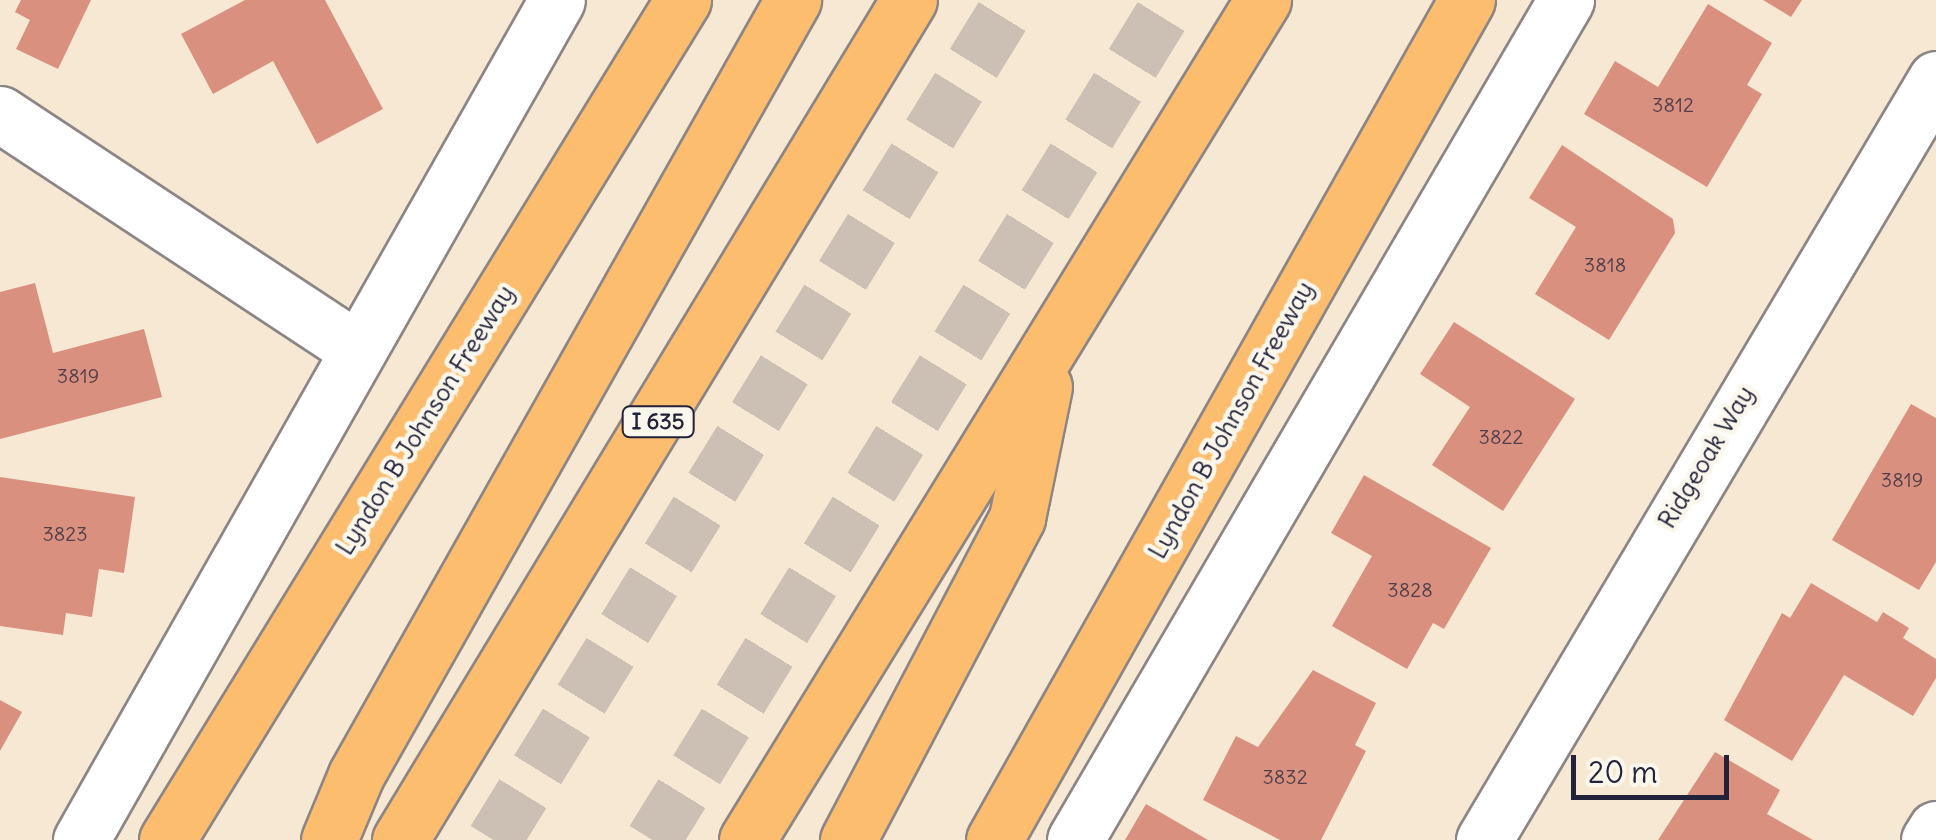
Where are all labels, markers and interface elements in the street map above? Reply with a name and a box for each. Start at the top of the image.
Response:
house number: 3812 [1652,92,1694,116]
house number: 3818 [1584,252,1626,276]
street label: Lyndon B Johnson Freeway [1142,276,1320,564]
street label: Lyndon B Johnson Freeway [329,280,521,560]
house number: 3819 [57,363,99,387]
street label: Ridgeoak Way [1652,380,1760,534]
road number: I 635 [620,405,696,439]
house number: 3822 [1479,424,1523,448]
house number: 3819 [1881,467,1923,491]
house number: 3823 [42,521,88,545]
house number: 3828 [1387,577,1433,601]
scale bar [1576,735,1734,797]
text: 20 m [1588,753,1658,791]
house number: 3832 [1262,764,1308,788]

